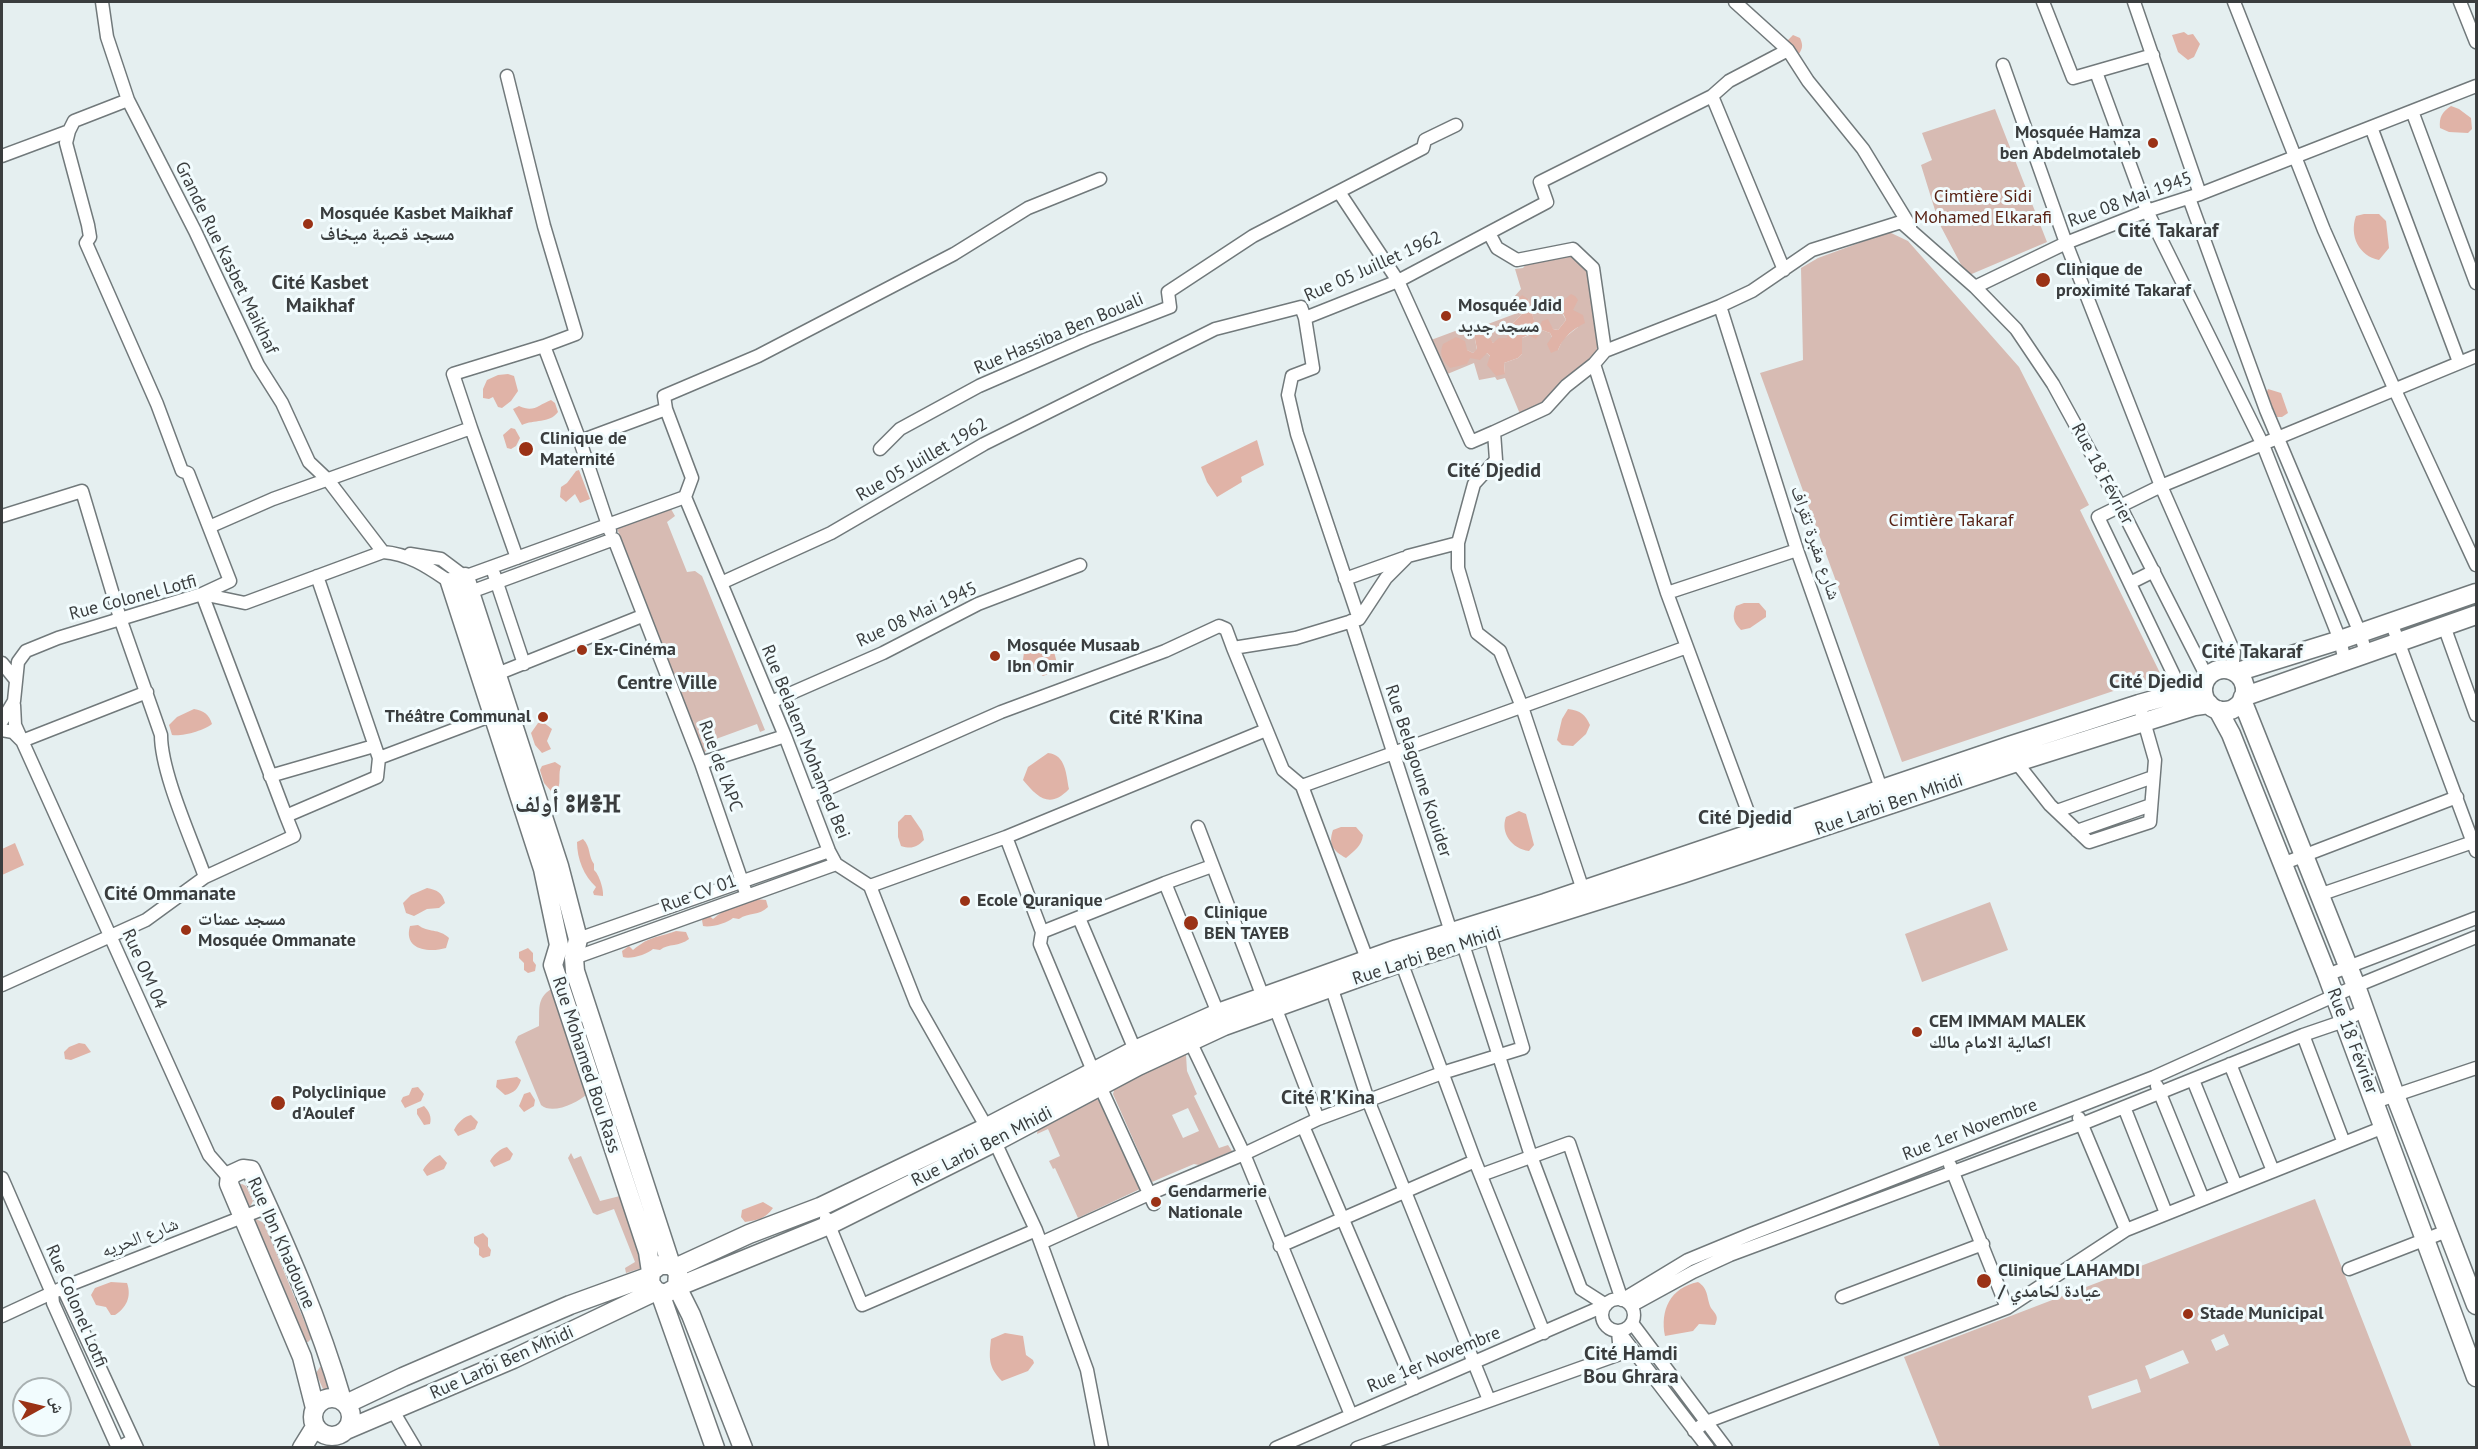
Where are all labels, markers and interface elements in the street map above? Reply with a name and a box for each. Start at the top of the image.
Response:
place label: Mosquée Hamza ben Abdelmotaleb [2000,122,2141,164]
marker: Mosquée Hamza ben Abdelmotaleb [2146,136,2160,150]
street label: Grande Rue Kasbet Maikhaf [170,158,282,358]
street label: Rue 08 Mai 1945 [2065,168,2195,232]
park label: Cimtière Sidi Mohamed Elkarafi [1914,186,2052,228]
place label: Mosquée Kasbet Maikhaf مسجد قصبة ميخاف [320,203,512,246]
marker: Mosquée Kasbet Maikhaf مسجد قصبة ميخاف [301,217,315,231]
district label: Cité Takaraf [2118,219,2218,243]
street label: Rue 05 Juillet 1962 [1301,227,1445,307]
place label: Clinique de proximité Takaraf [2056,259,2191,302]
district label: Cité Kasbet Maikhaf [272,271,368,318]
marker: Clinique de proximité Takaraf [2034,271,2052,289]
street label: Rue Hassiba Ben Bouali [971,289,1147,379]
place label: Mosquée Jdid مسجد جديد [1458,295,1562,338]
marker: Mosquée Jdid مسجد جديد [1439,309,1453,323]
street label: Rue 05 Juillet 1962 [852,414,992,506]
street label: Rue 18 Février [2066,420,2138,528]
place label: Clinique de Maternité [540,428,627,470]
marker: Clinique de Maternité [517,440,535,458]
district label: Cité Djedid [1447,459,1541,483]
street label: شارع مقبرة تقراف [1785,483,1845,603]
park label: Cimtière Takaraf [1888,510,2014,532]
street label: Rue Colonel Lotfi [67,571,199,625]
street label: Rue 08 Mai 1945 [853,578,981,652]
place label: Mosquée Musaab Ibn Omir [1007,635,1140,678]
place label: Ex-Cinéma [594,639,676,661]
district label: Cité Takaraf [2202,640,2302,664]
street label: Rue Belalem Mohamed Bei [756,642,854,842]
marker: Ex-Cinéma [575,643,589,657]
marker: Mosquée Musaab Ibn Omir [988,649,1002,663]
district label: Cité Djedid [2109,670,2203,694]
district label: Centre Ville [617,671,717,695]
street label: Rue Belagoune Kouider [1380,682,1456,860]
place label: Théâtre Communal [385,706,531,728]
district label: Cité R'Kina [1109,706,1203,730]
marker: Théâtre Communal [536,710,550,724]
street label: Rue de l'APC [694,717,746,815]
street label: Rue Larbi Ben Mhidi [1812,770,1966,840]
district label: أولف ⵓⵍⴻⴼ [515,791,621,819]
district label: Cité Djedid [1698,806,1792,830]
street label: Rue CV 01 [658,870,740,918]
district label: Cité Ommanate [104,882,236,906]
place label: Ecole Quranique [977,890,1103,912]
marker: Ecole Quranique [958,894,972,908]
place label: Clinique BEN TAYEB [1204,902,1289,944]
place label: مسجد عمنات Mosquée Ommanate [198,909,356,952]
marker: Clinique BEN TAYEB [1182,914,1200,932]
street label: Rue Larbi Ben Mhidi [1350,922,1504,990]
marker: مسجد عمنات Mosquée Ommanate [179,923,193,937]
street label: Rue OM 04 [117,926,171,1012]
street label: Rue Mohamed Bou Rass [547,974,625,1156]
street label: Rue 18 Février [2322,985,2382,1097]
place label: CEM IMMAM MALEK اكمالية الامام مالك [1929,1011,2086,1054]
marker: CEM IMMAM MALEK اكمالية الامام مالك [1910,1025,1924,1039]
place label: Polyclinique d'Aoulef [292,1082,386,1124]
district label: Cité R'Kina [1281,1086,1375,1110]
marker: Polyclinique d'Aoulef [269,1094,287,1112]
street label: Rue 1er Novembre [1899,1094,2041,1166]
street label: Rue Larbi Ben Mhidi [908,1102,1056,1192]
street label: Rue Ibn Khadoune [242,1174,320,1312]
place label: Gendarmerie Nationale [1168,1181,1267,1224]
marker: Gendarmerie Nationale [1149,1195,1163,1209]
street label: شارع الحريه [98,1213,182,1263]
street label: Rue Colonel Lotfi [40,1241,112,1371]
place label: Clinique LAHAMDI / عيادة لحامدي [1998,1260,2140,1302]
marker: Clinique LAHAMDI / عيادة لحامدي [1975,1272,1993,1290]
place label: Stade Municipal [2200,1303,2323,1325]
marker: Stade Municipal [2181,1307,2195,1321]
street label: Rue Larbi Ben Mhidi [427,1322,577,1404]
street label: Rue 1er Novembre [1364,1322,1504,1398]
district label: Cité Hamdi Bou Ghrara [1583,1342,1679,1389]
north arrow [12,1377,72,1437]
text: ش [47,1395,69,1415]

